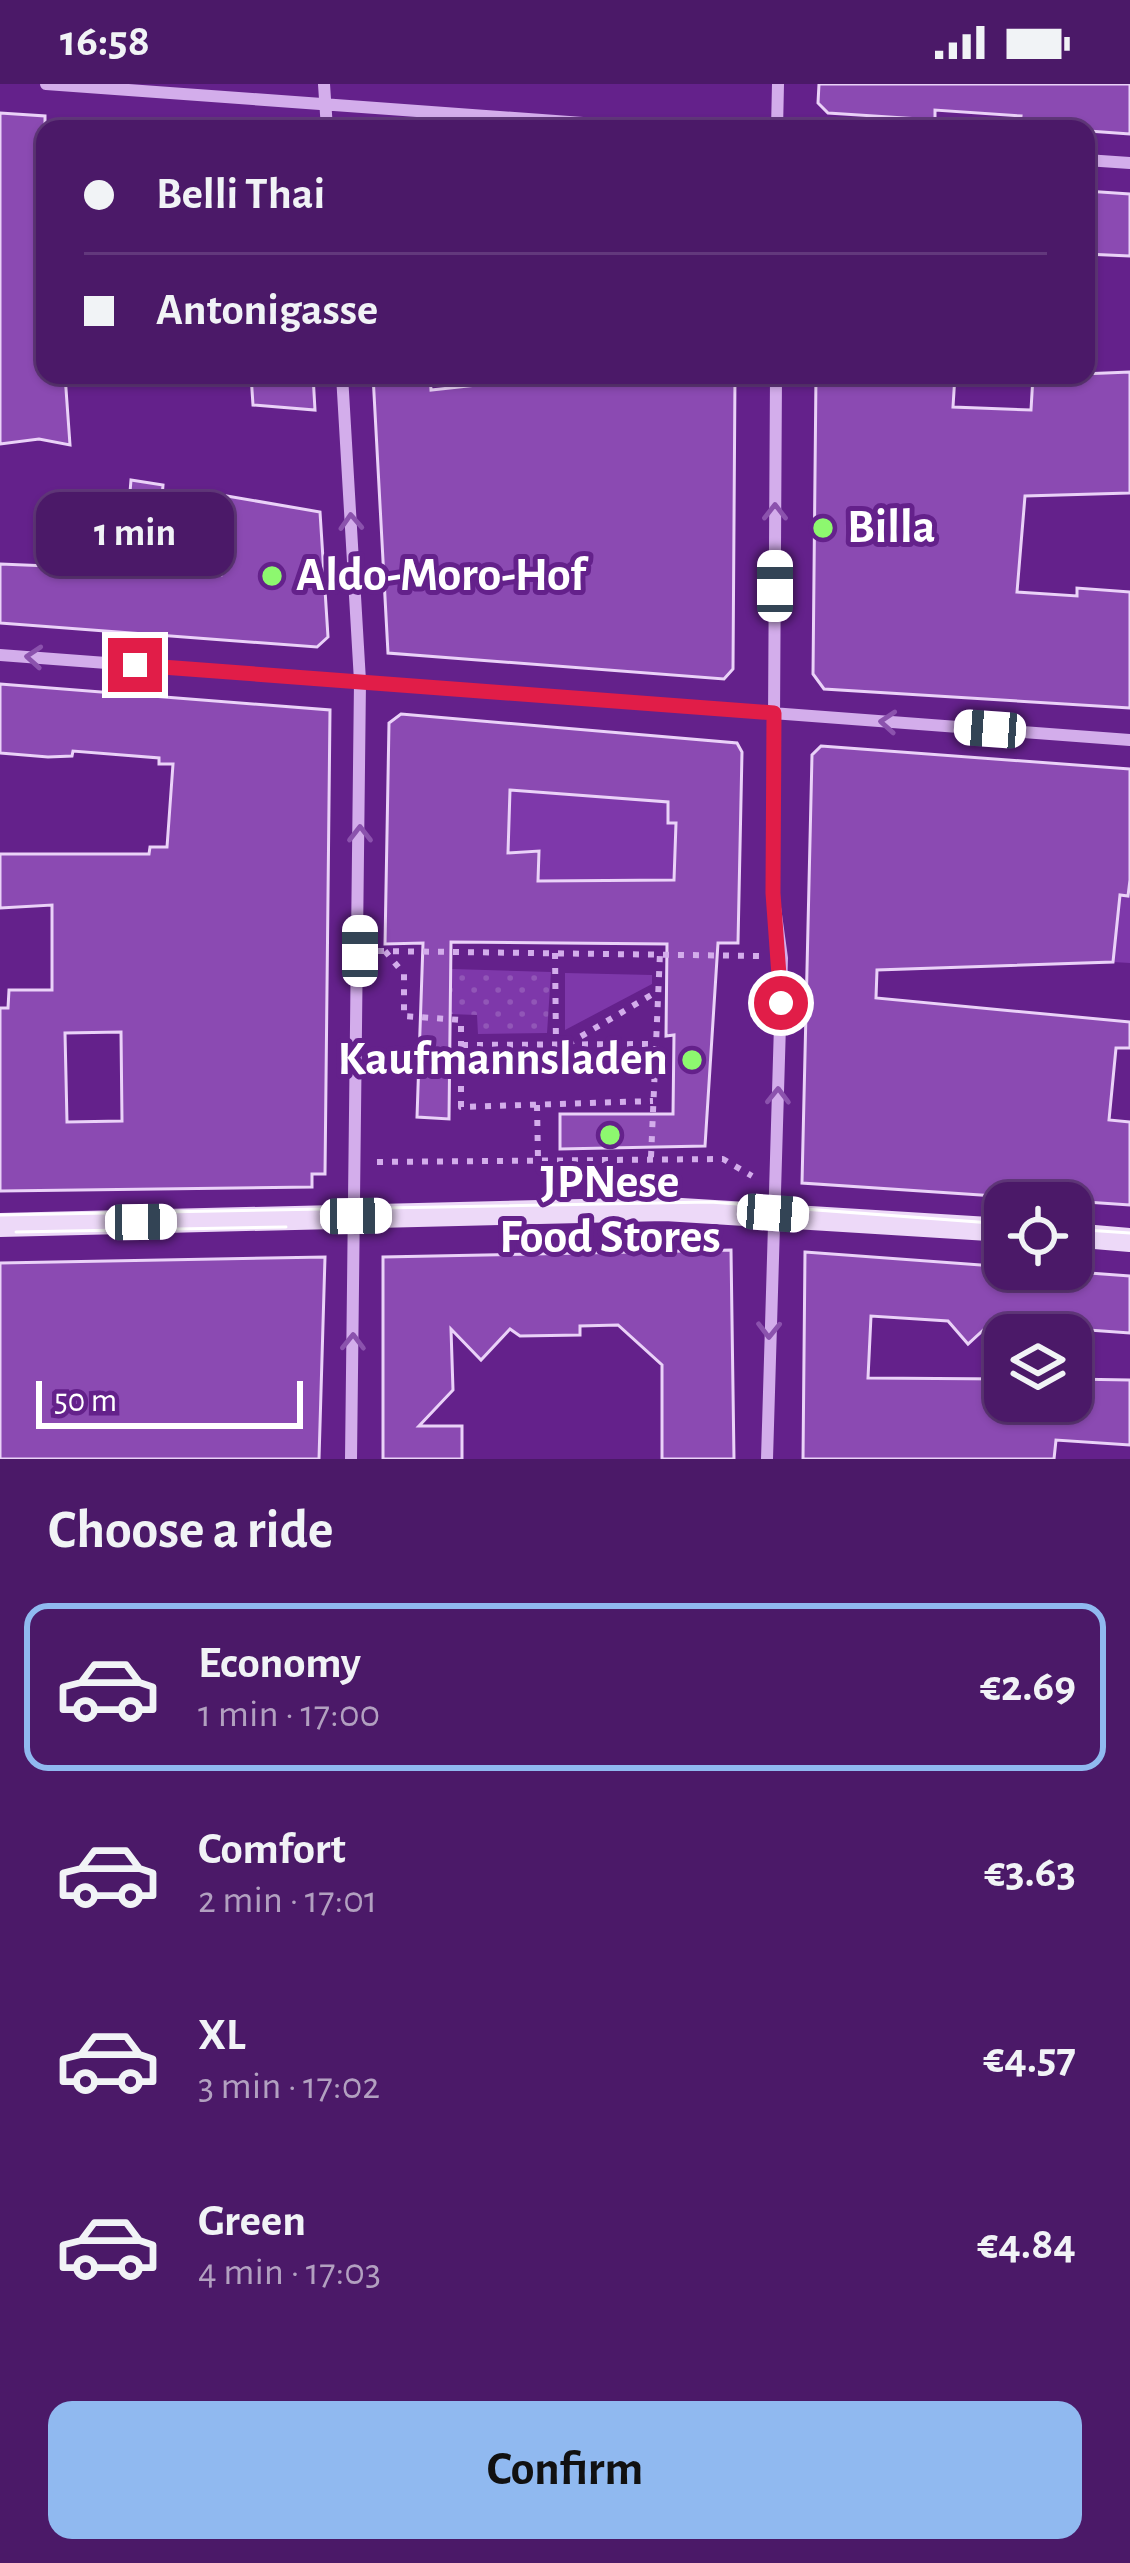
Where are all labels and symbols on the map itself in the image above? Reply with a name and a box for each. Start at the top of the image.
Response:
callout: 1 min [36,491,234,575]
one-way arrow [762,502,788,520]
place label: Billa [847,504,936,552]
one-way arrow [339,512,365,531]
marker: Billa [810,515,836,541]
car [757,550,793,622]
place label: Aldo-Moro-Hof [296,552,589,600]
marker: Aldo-Moro-Hof [259,563,285,589]
route end [108,638,162,692]
one-way arrow [24,645,43,671]
one-way arrow [878,709,897,735]
car [953,709,1027,749]
one-way arrow [347,824,373,842]
car [342,915,378,987]
route start [754,976,808,1030]
place label: Kaufmannsladen [338,1036,668,1084]
marker: Kaufmannsladen [679,1047,705,1073]
one-way arrow [764,1086,790,1105]
marker: JPNese Food Stores [597,1122,623,1148]
place label: JPNese Food Stores [499,1159,721,1262]
car [736,1193,810,1233]
car [320,1197,392,1235]
car [105,1203,177,1241]
one-way arrow [756,1321,782,1340]
one-way arrow [340,1332,366,1351]
scale bar [36,1375,303,1428]

